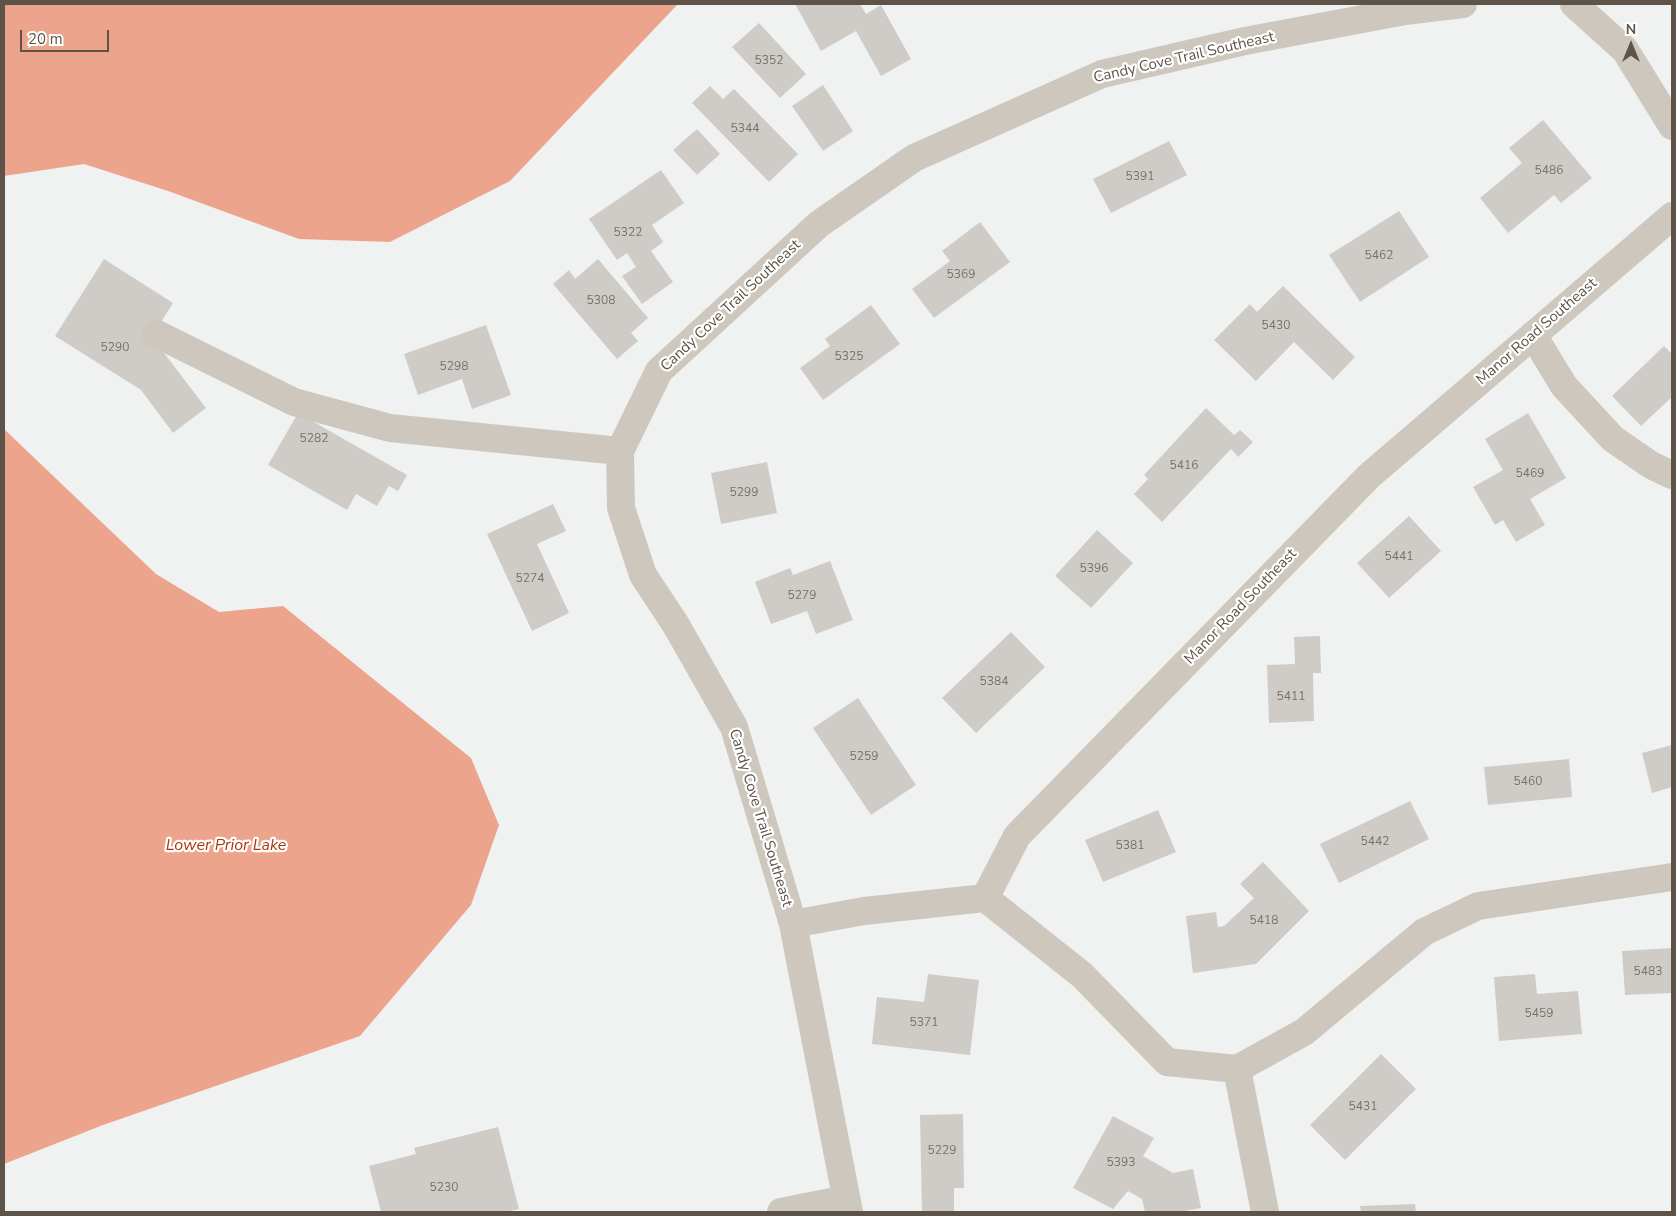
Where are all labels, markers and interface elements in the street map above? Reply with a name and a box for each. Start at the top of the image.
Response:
scale bar [22,20,111,52]
north arrow [1606,20,1656,70]
text: N [1626,20,1636,39]
street label: Candy Cove Trail Southeast [1092,28,1276,88]
text: 20 m [28,29,63,49]
house number: 5352 [755,54,783,68]
house number: 5344 [731,122,759,136]
house number: 5486 [1535,164,1563,178]
house number: 5391 [1126,170,1154,184]
house number: 5322 [614,226,642,240]
street label: Candy Cove Trail Southeast [657,236,805,376]
house number: 5462 [1365,249,1393,263]
house number: 5369 [947,268,975,282]
street label: Manor Road Southeast [1473,275,1601,389]
house number: 5308 [587,294,615,308]
house number: 5430 [1262,319,1290,333]
house number: 5290 [101,341,129,355]
house number: 5325 [835,350,863,364]
house number: 5298 [440,360,468,374]
house number: 5282 [300,432,328,446]
house number: 5416 [1170,459,1198,473]
house number: 5469 [1516,467,1544,481]
house number: 5299 [730,486,758,500]
street label: Manor Road Southeast [1181,545,1301,669]
house number: 5441 [1385,550,1413,564]
house number: 5396 [1080,562,1108,576]
house number: 5274 [516,572,544,586]
house number: 5279 [788,589,816,603]
house number: 5384 [980,675,1008,689]
house number: 5411 [1277,690,1305,704]
street label: Candy Cove Trail Southeast [724,727,796,909]
house number: 5259 [850,750,878,764]
house number: 5460 [1514,775,1542,789]
house number: 5442 [1361,835,1389,849]
water label: Lower Prior Lake [166,836,286,856]
house number: 5381 [1116,839,1144,853]
house number: 5418 [1250,914,1278,928]
house number: 5483 [1634,965,1662,979]
house number: 5459 [1525,1007,1553,1021]
house number: 5371 [910,1016,938,1030]
house number: 5431 [1349,1100,1377,1114]
house number: 5229 [928,1144,956,1158]
house number: 5393 [1107,1156,1135,1170]
house number: 5230 [430,1181,458,1195]

